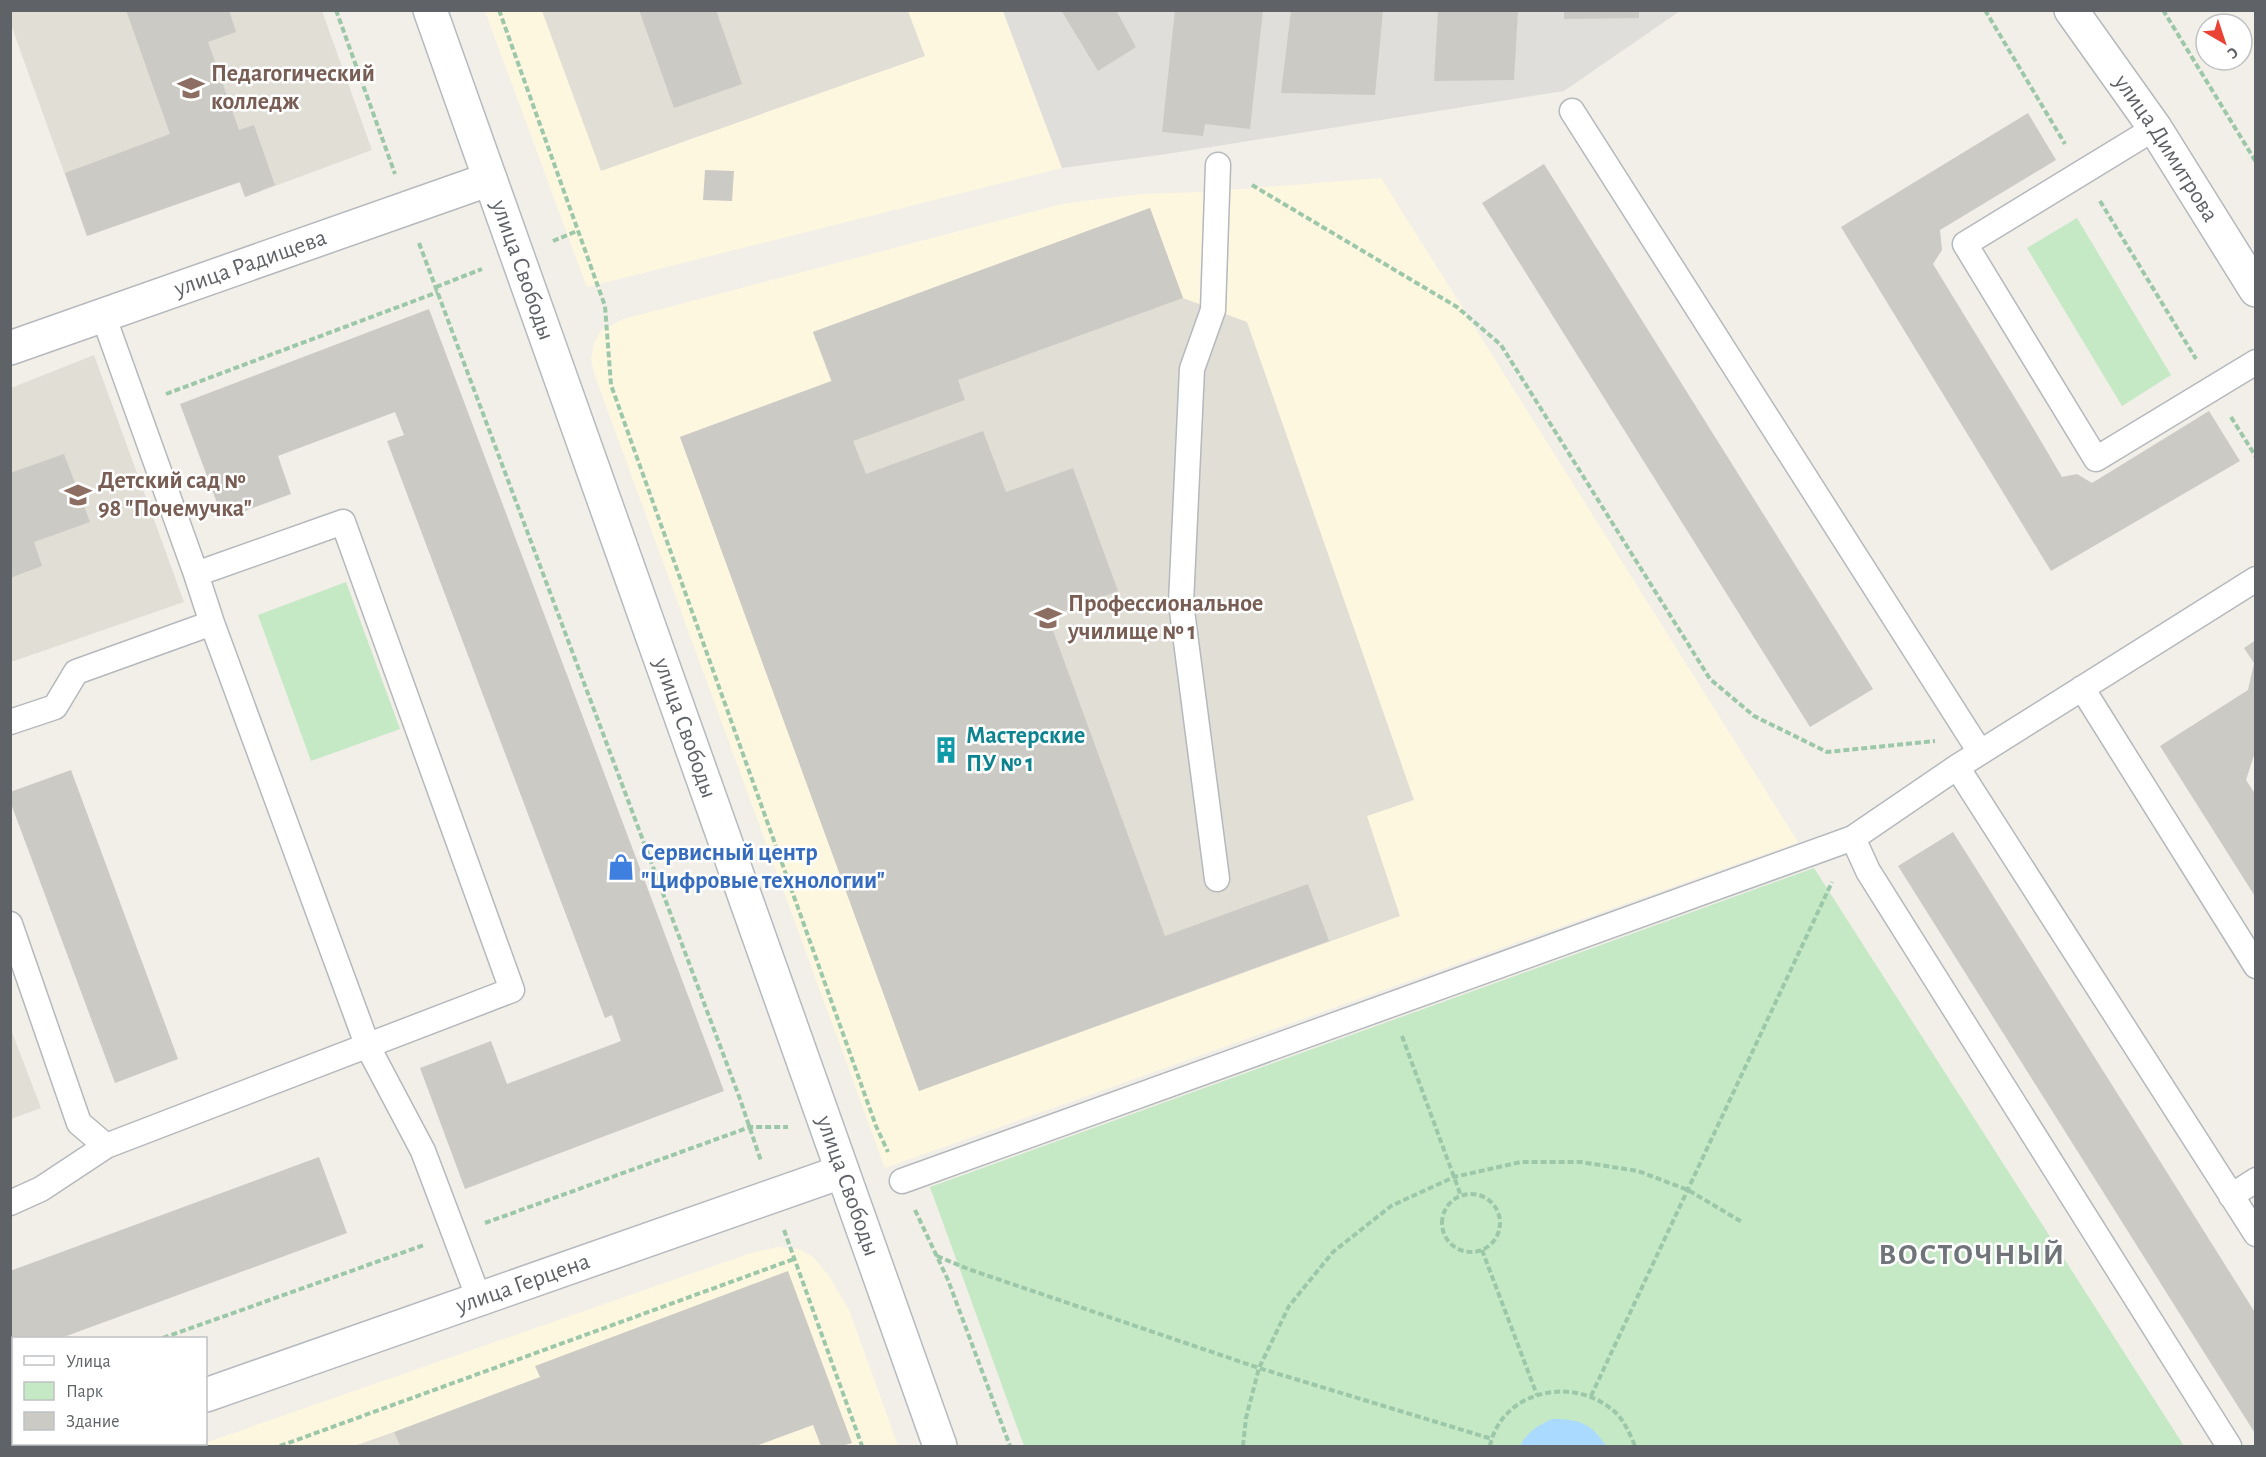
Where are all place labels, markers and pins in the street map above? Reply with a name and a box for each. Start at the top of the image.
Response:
place label: Педагогический колледж [211,62,375,114]
school or university icon: Педагогический колледж [176,73,206,103]
place label: Детский сад № 98 "Почемучка" [98,469,252,521]
school or university icon: Детский сад № 98 "Почемучка" [63,480,93,510]
place label: Профессиональное училище № 1 [1067,592,1263,644]
school or university icon: Профессиональное училище № 1 [1033,603,1063,633]
place label: Мастерские ПУ № 1 [966,724,1085,776]
building icon: Мастерские ПУ № 1 [931,735,961,765]
place label: Сервисный центр "Цифровые технологии" [641,841,885,893]
shop icon: Сервисный центр "Цифровые технологии" [606,852,636,882]

